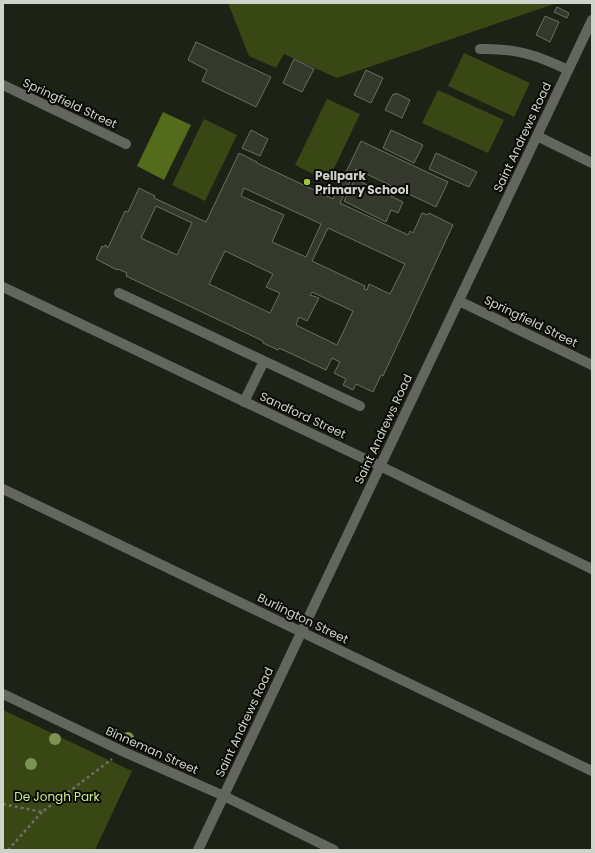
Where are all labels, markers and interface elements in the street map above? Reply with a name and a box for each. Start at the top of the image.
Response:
street label: Springfield Street [20,74,120,132]
street label: Saint Andrews Road [489,79,555,195]
place label: Pellpark Primary School [315,167,409,198]
marker: Pellpark Primary School [302,177,312,187]
street label: Springfield Street [481,291,581,351]
street label: Saint Andrews Road [350,371,416,487]
street label: Sandford Street [257,388,349,442]
street label: Burlington Street [255,589,351,647]
street label: Saint Andrews Road [211,664,277,780]
street label: Binneman Street [103,722,201,778]
park label: De Jongh Park [14,788,101,805]

